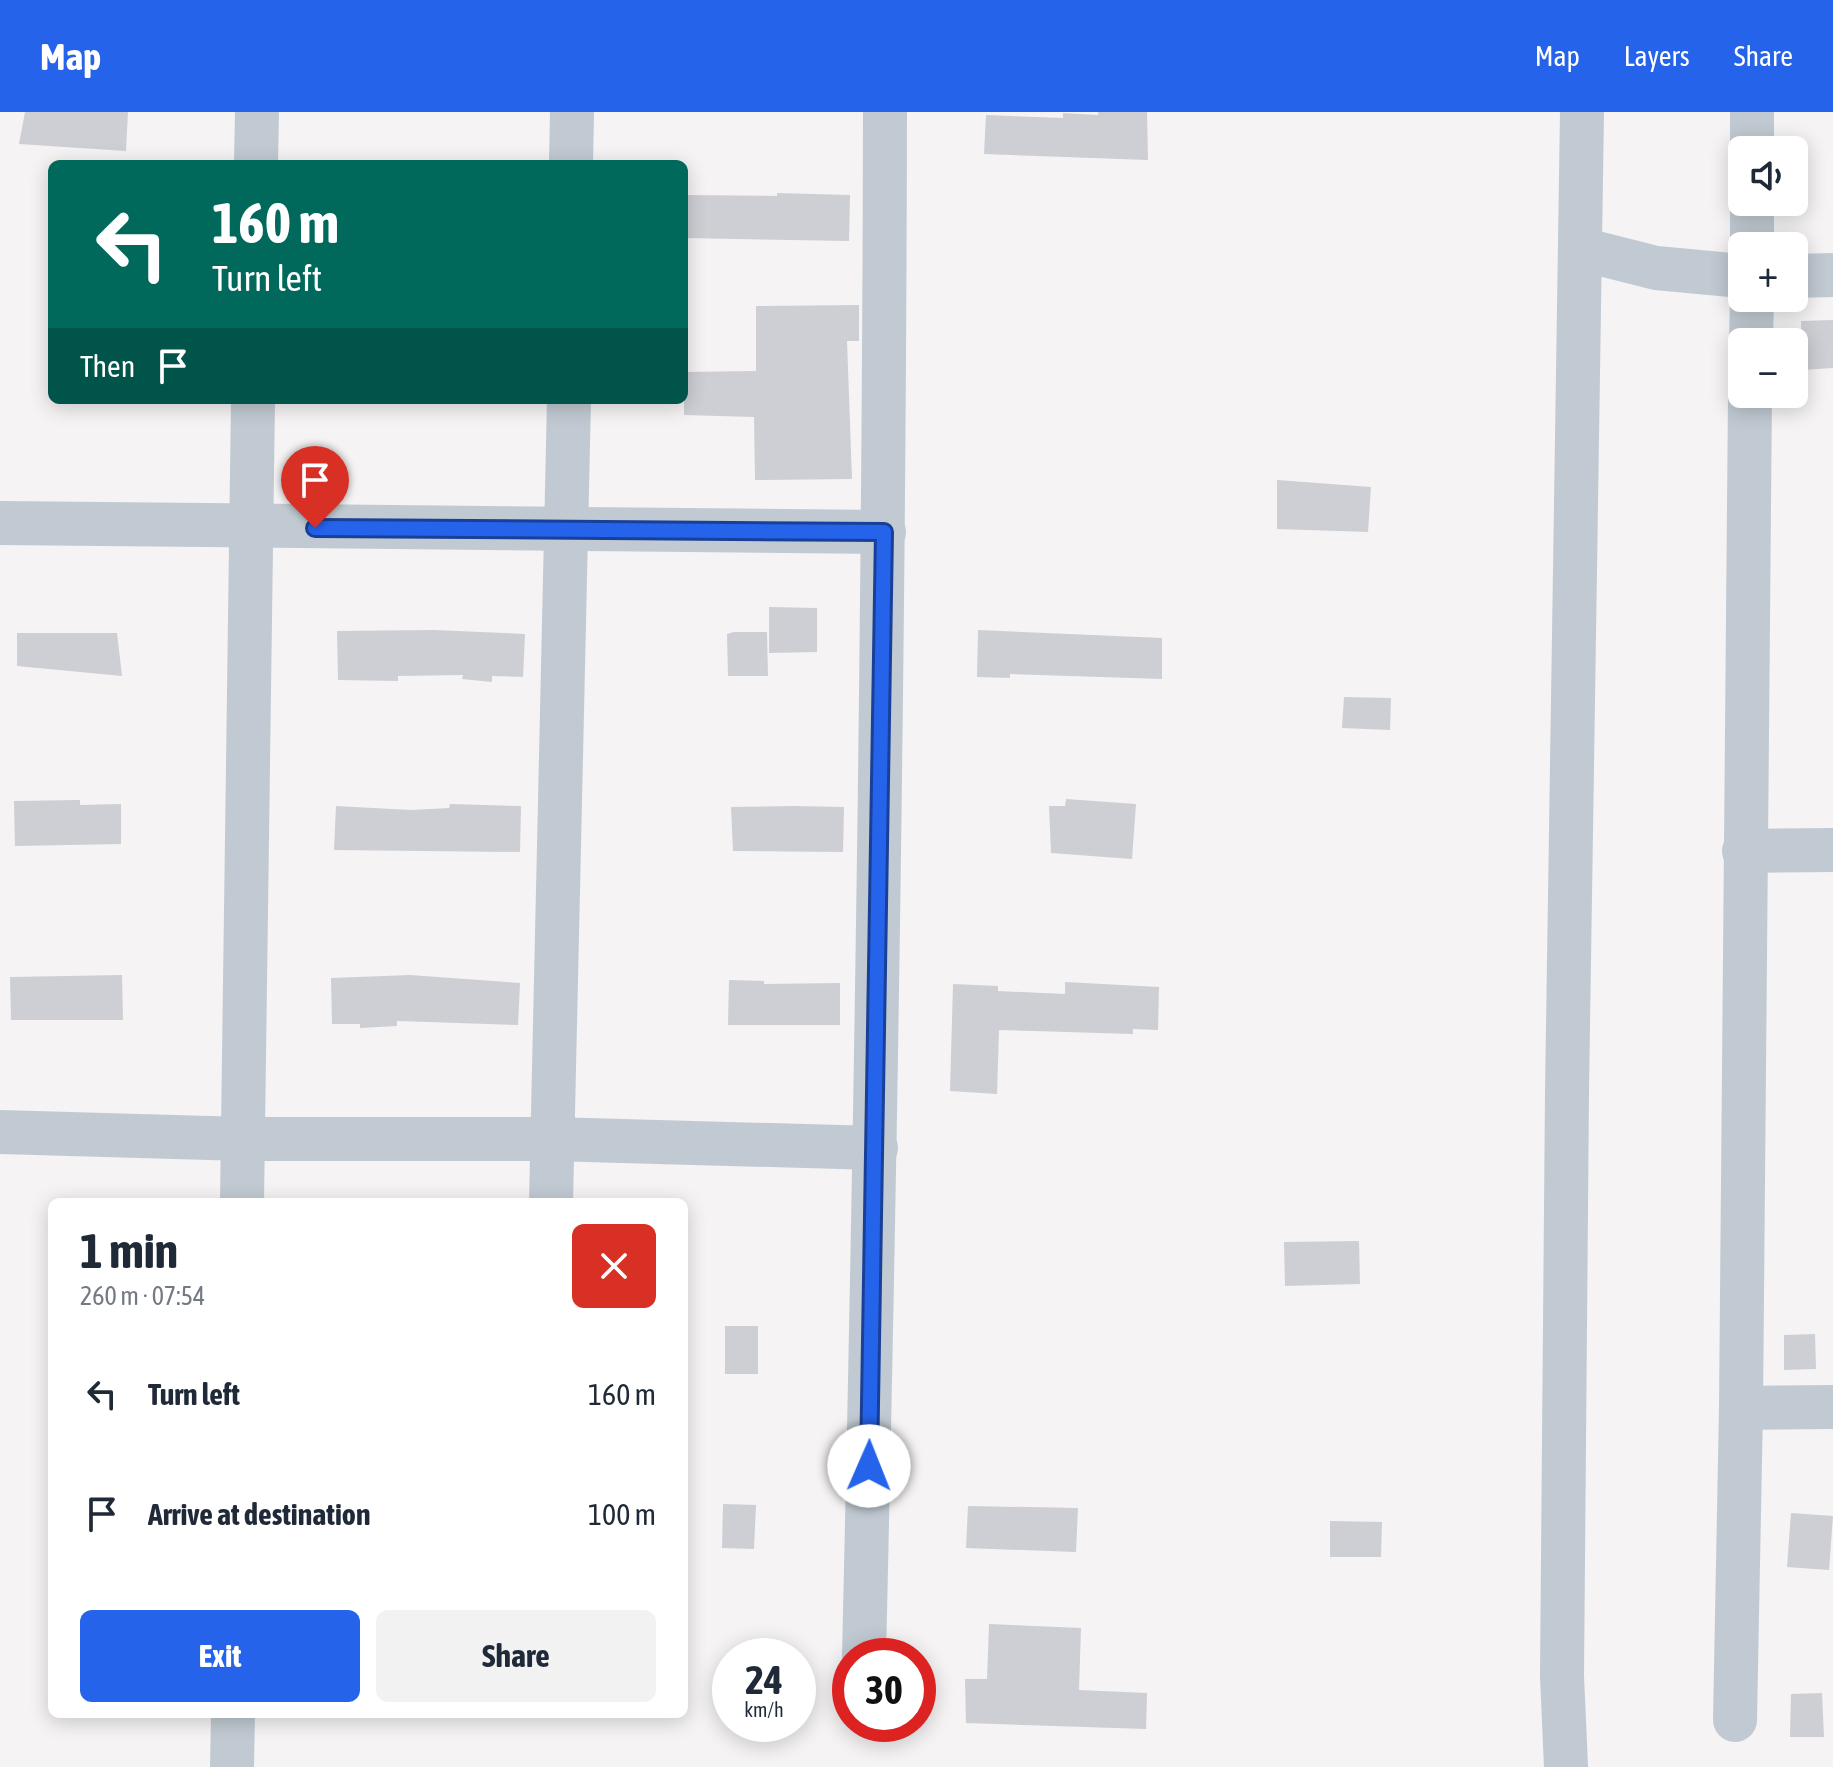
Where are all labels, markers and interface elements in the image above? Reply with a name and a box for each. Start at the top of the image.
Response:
text: Map [40,35,101,78]
text: Map [1535,40,1580,72]
text: Layers [1624,40,1690,72]
text: Share [1734,40,1793,72]
map controls [1728,136,1808,408]
button: sound [1728,136,1808,216]
text: 160 m [212,191,339,255]
icon: left [80,192,184,296]
button: + [1728,232,1808,312]
text: Turn left [212,257,322,299]
button: − [1728,328,1808,408]
icon: arrive [151,344,195,388]
text: Then [80,349,135,383]
pin [281,446,349,528]
icon: arrive [293,458,337,502]
text: 1 min [80,1223,178,1278]
button: close [572,1224,656,1308]
text: 260 m · 07:54 [80,1281,205,1311]
icon: left [80,1372,124,1416]
text: Turn left [148,1377,240,1411]
text: 160 m [588,1377,656,1411]
position arrow [827,1424,911,1508]
icon: arrive [80,1492,124,1536]
text: Arrive at destination [148,1497,370,1531]
text: 100 m [588,1497,656,1531]
button: Exit [80,1610,360,1702]
button: Share [376,1610,656,1702]
speed limit sign: 30 [832,1638,936,1742]
text: 24 [745,1657,783,1702]
text: km/h [744,1698,784,1721]

